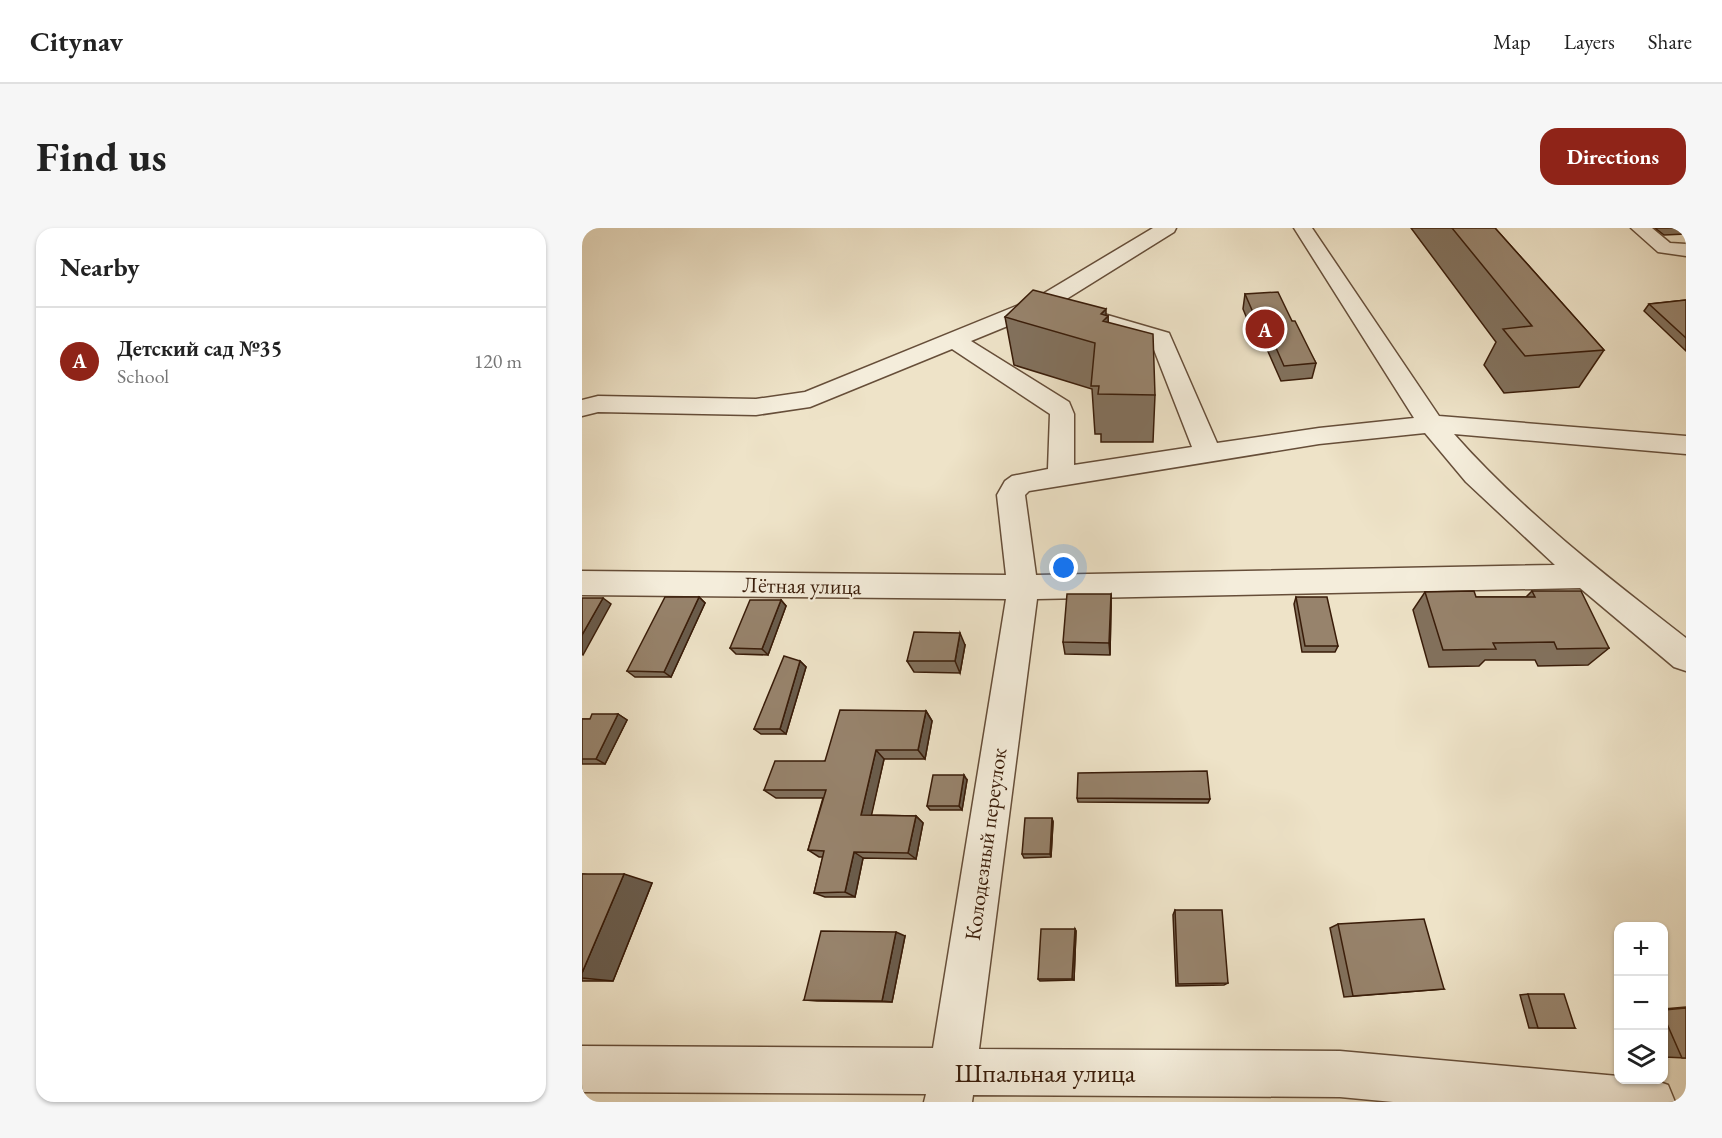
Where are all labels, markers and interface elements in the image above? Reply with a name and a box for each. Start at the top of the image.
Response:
text: Citynav [30,23,123,59]
text: Map [1493,28,1531,55]
text: Layers [1564,28,1615,55]
text: Share [1648,28,1692,55]
button: Directions [1540,128,1686,185]
text: Find us [36,129,167,184]
text: Nearby [60,250,140,284]
pin: A [1246,306,1284,352]
text: Детский сад №35 [117,334,282,363]
text: A [72,348,87,374]
text: 120 m [474,348,522,374]
text: School [117,363,169,389]
your location [1049,553,1078,582]
street label: Лётная улица [742,570,862,601]
street label: Колодезный переулок [958,746,1013,942]
map controls [1614,922,1668,1084]
button: + [1614,922,1668,976]
button: − [1614,976,1668,1030]
button: layers [1614,1030,1668,1084]
street label: Шпальная улица [954,1055,1136,1090]

